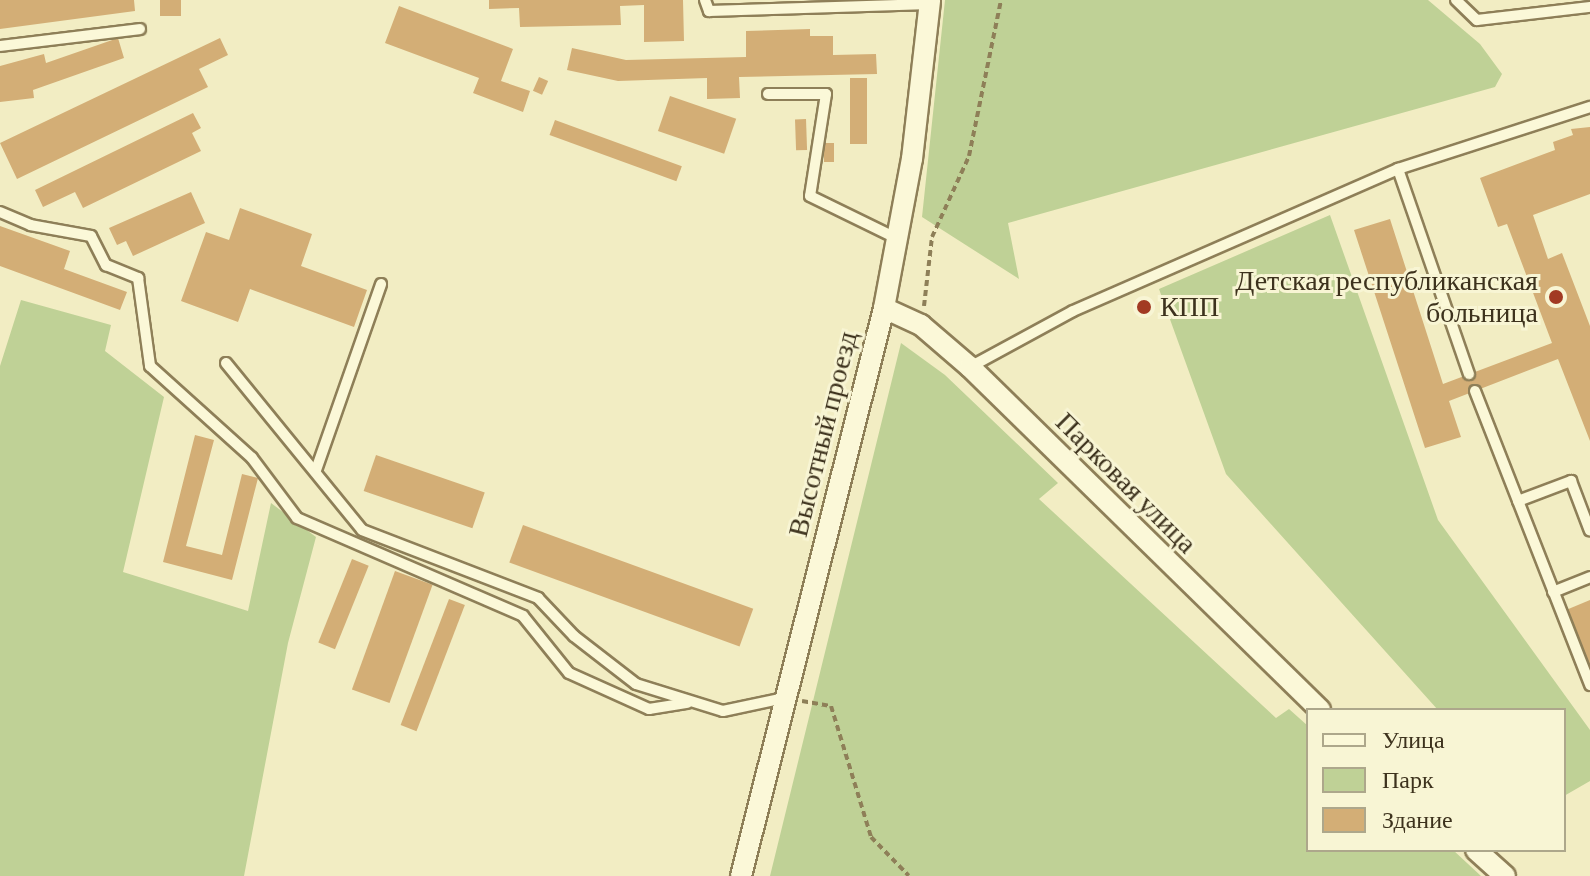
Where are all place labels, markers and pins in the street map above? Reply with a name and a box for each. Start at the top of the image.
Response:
place label: Детская республиканская больница [1235,264,1538,330]
marker: Детская республиканская больница [1545,286,1567,308]
place label: КПП [1160,290,1219,324]
marker: КПП [1135,298,1153,316]

